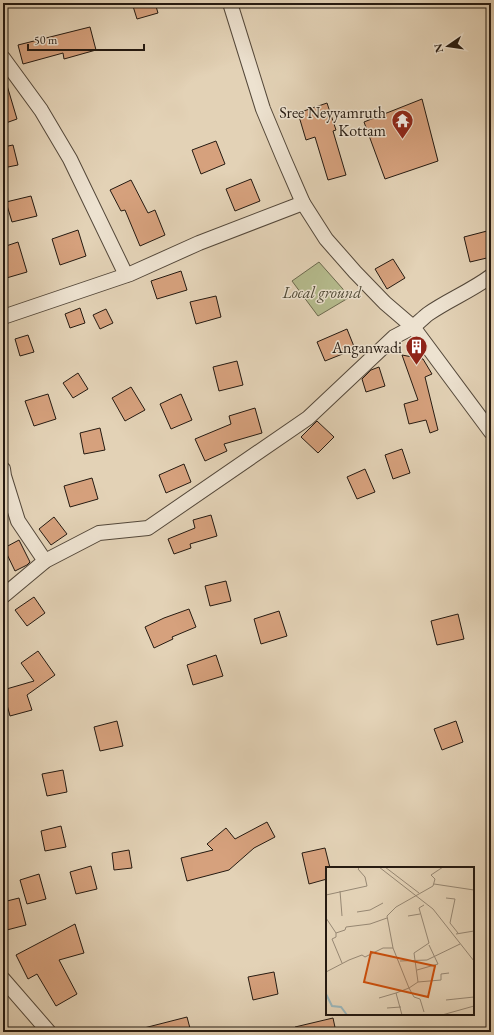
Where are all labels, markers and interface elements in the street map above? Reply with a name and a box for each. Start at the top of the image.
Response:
scale bar [28,26,144,52]
north arrow [428,26,468,66]
text: 50 m [34,32,58,48]
text: N [430,42,446,54]
place label: Sree Neyyamruth Kottam [279,102,387,141]
temple icon: Sree Neyyamruth Kottam [389,108,415,141]
park label: Local ground [281,282,362,303]
building icon: Anganwadi [404,334,430,367]
place label: Anganwadi [331,337,402,358]
inset map [326,867,474,1015]

